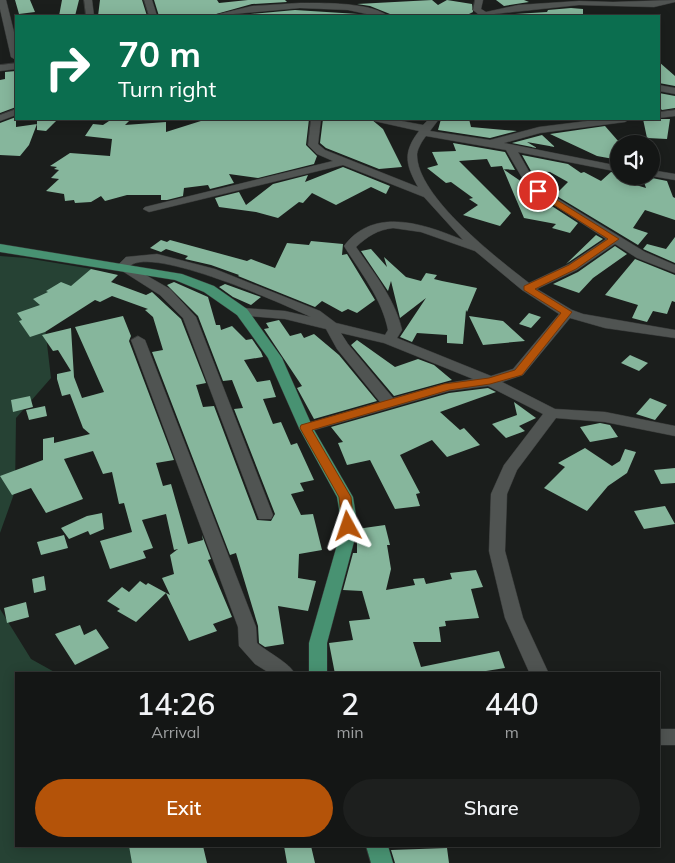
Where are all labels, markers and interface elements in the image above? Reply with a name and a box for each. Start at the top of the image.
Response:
text: 70 m [118,32,201,76]
icon: right [35,35,100,100]
text: Turn right [118,75,216,103]
map controls [610,135,660,185]
button: sound [610,135,660,185]
pin [517,170,559,212]
icon: arrive [524,177,552,205]
position arrow [321,499,373,551]
text: 14:26 [136,685,215,723]
text: 2 [341,685,359,723]
text: 440 [485,685,539,723]
text: Arrival [151,722,200,742]
text: min [336,722,364,742]
text: m [505,722,519,742]
button: Exit [35,779,333,837]
button: Share [343,779,640,837]

